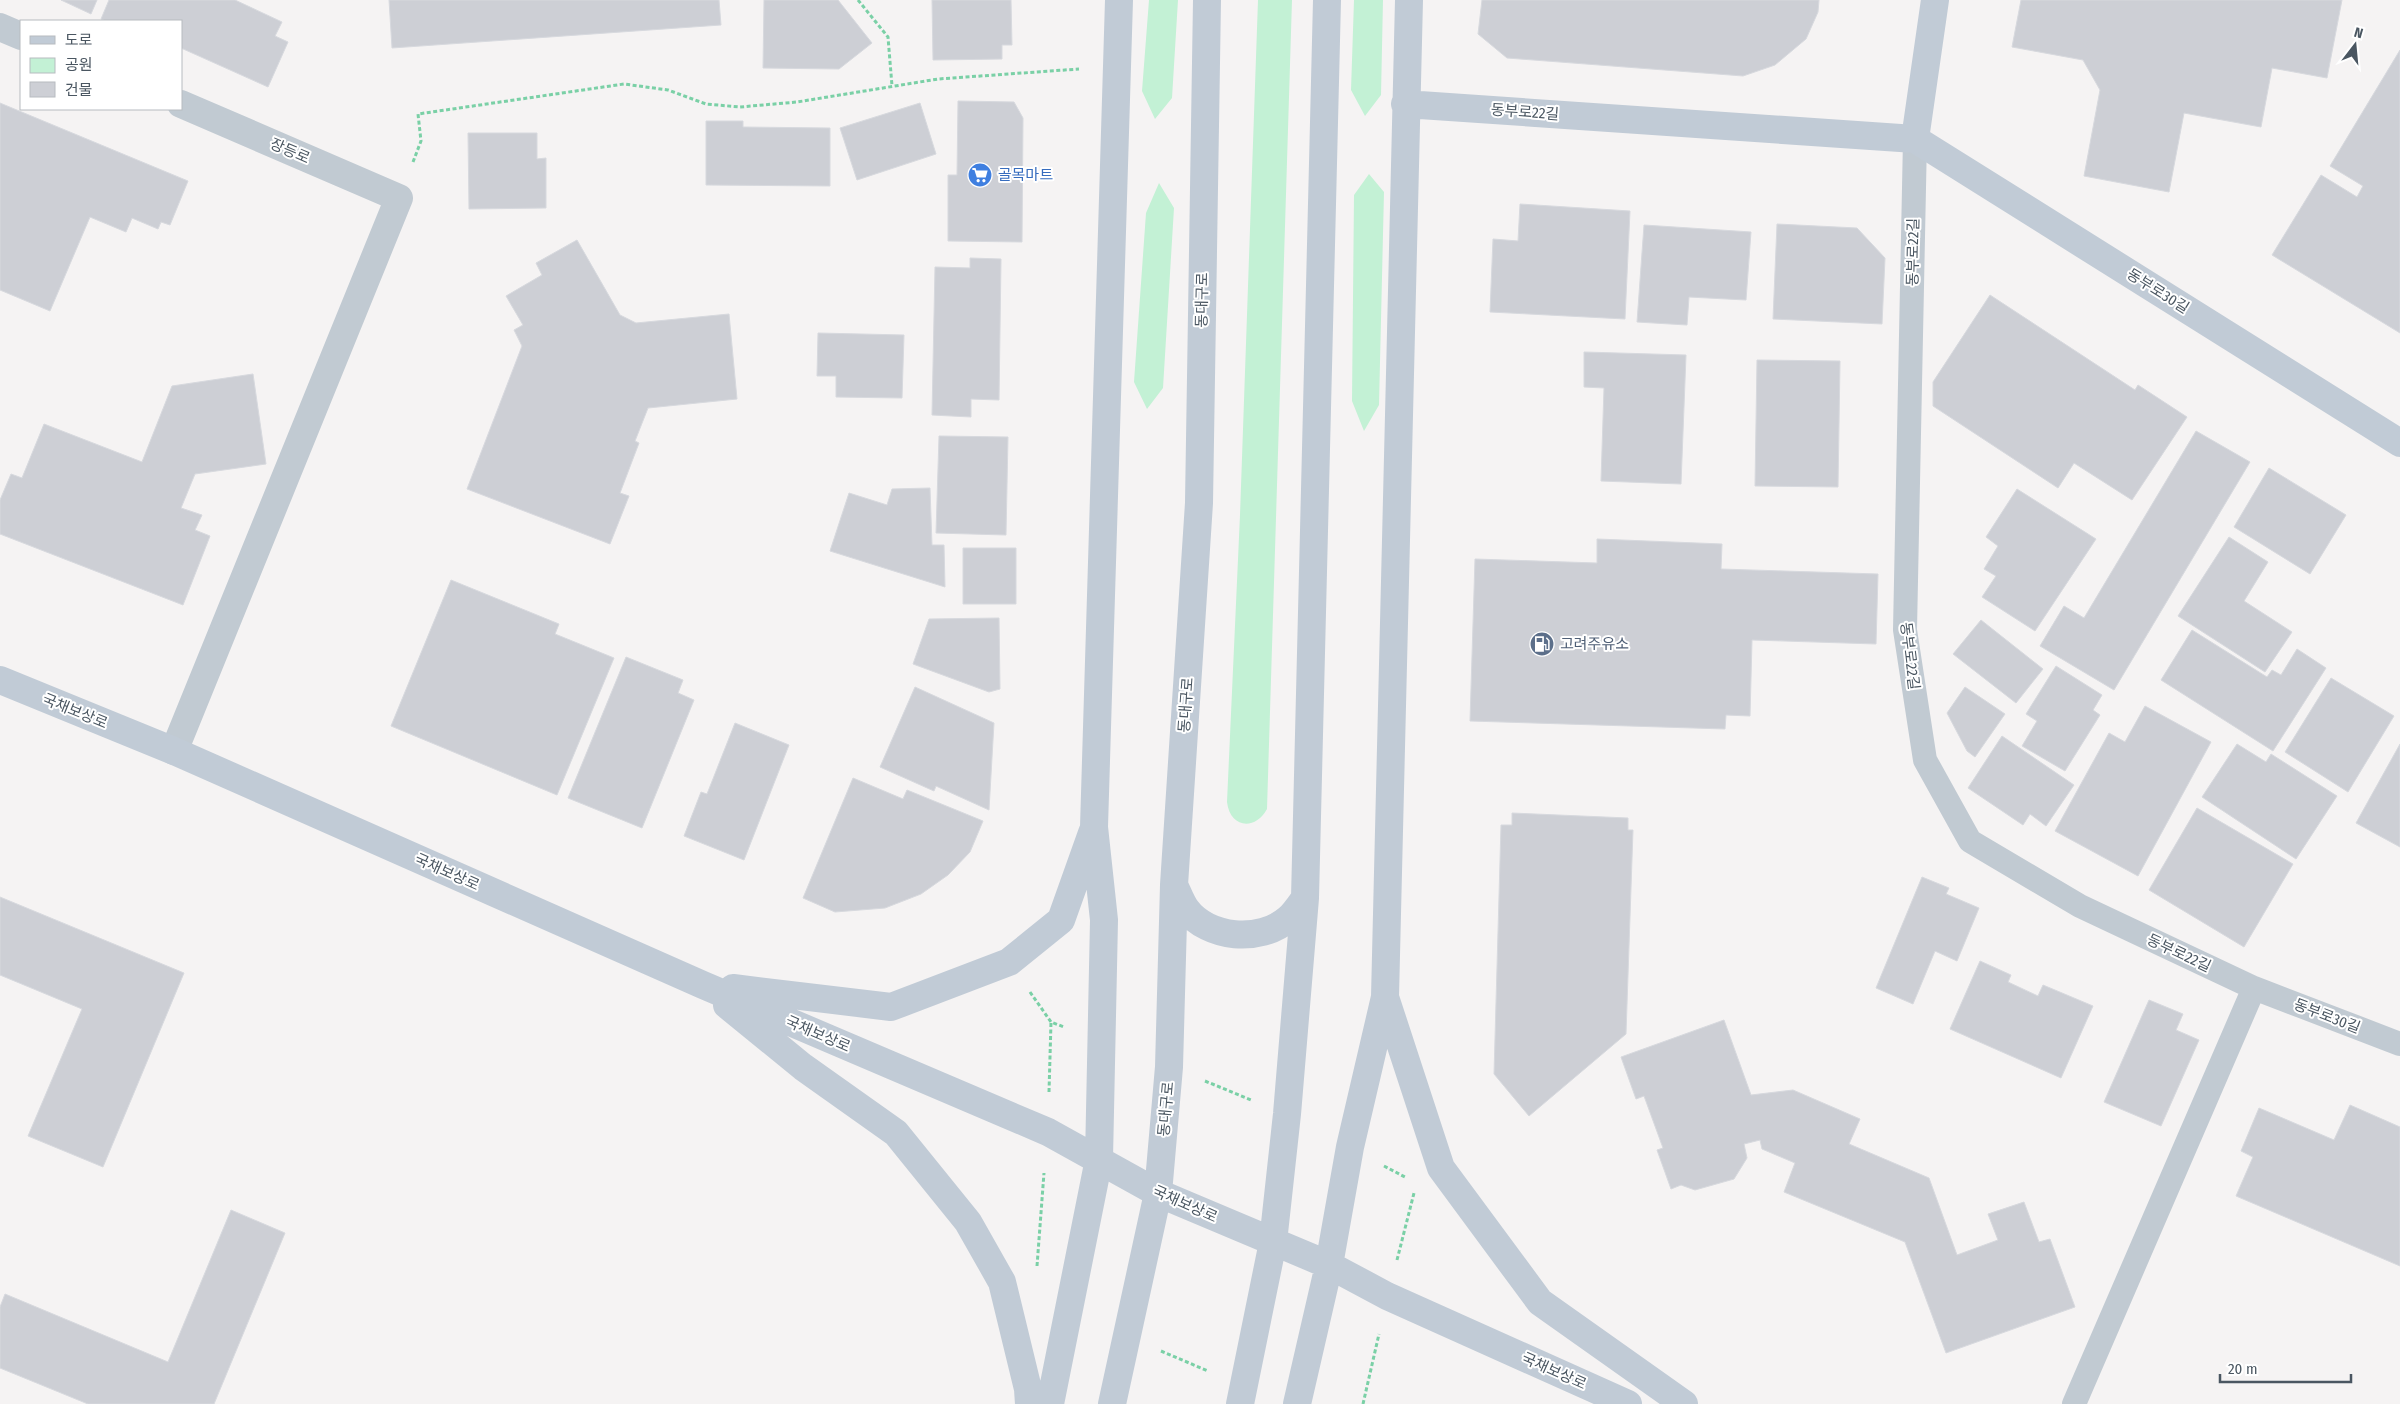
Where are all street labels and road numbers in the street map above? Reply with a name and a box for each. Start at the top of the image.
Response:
street label: 동부로22길 [1490,101,1560,123]
street label: 장등로 [267,135,313,167]
street label: 동부로22길 [1903,218,1923,286]
street label: 동부로30길 [2124,265,2192,317]
street label: 동대구로 [1193,272,1211,328]
street label: 동부로22길 [1897,621,1923,691]
street label: 동대구로 [1175,677,1197,733]
street label: 국채보상로 [40,690,110,732]
street label: 국채보상로 [412,850,482,894]
street label: 동부로22길 [2144,930,2214,976]
street label: 동부로30길 [2291,995,2363,1037]
street label: 국채보상로 [783,1012,853,1056]
street label: 동대구로 [1155,1081,1177,1137]
street label: 국채보상로 [1150,1182,1220,1226]
street label: 국채보상로 [1519,1349,1589,1393]

